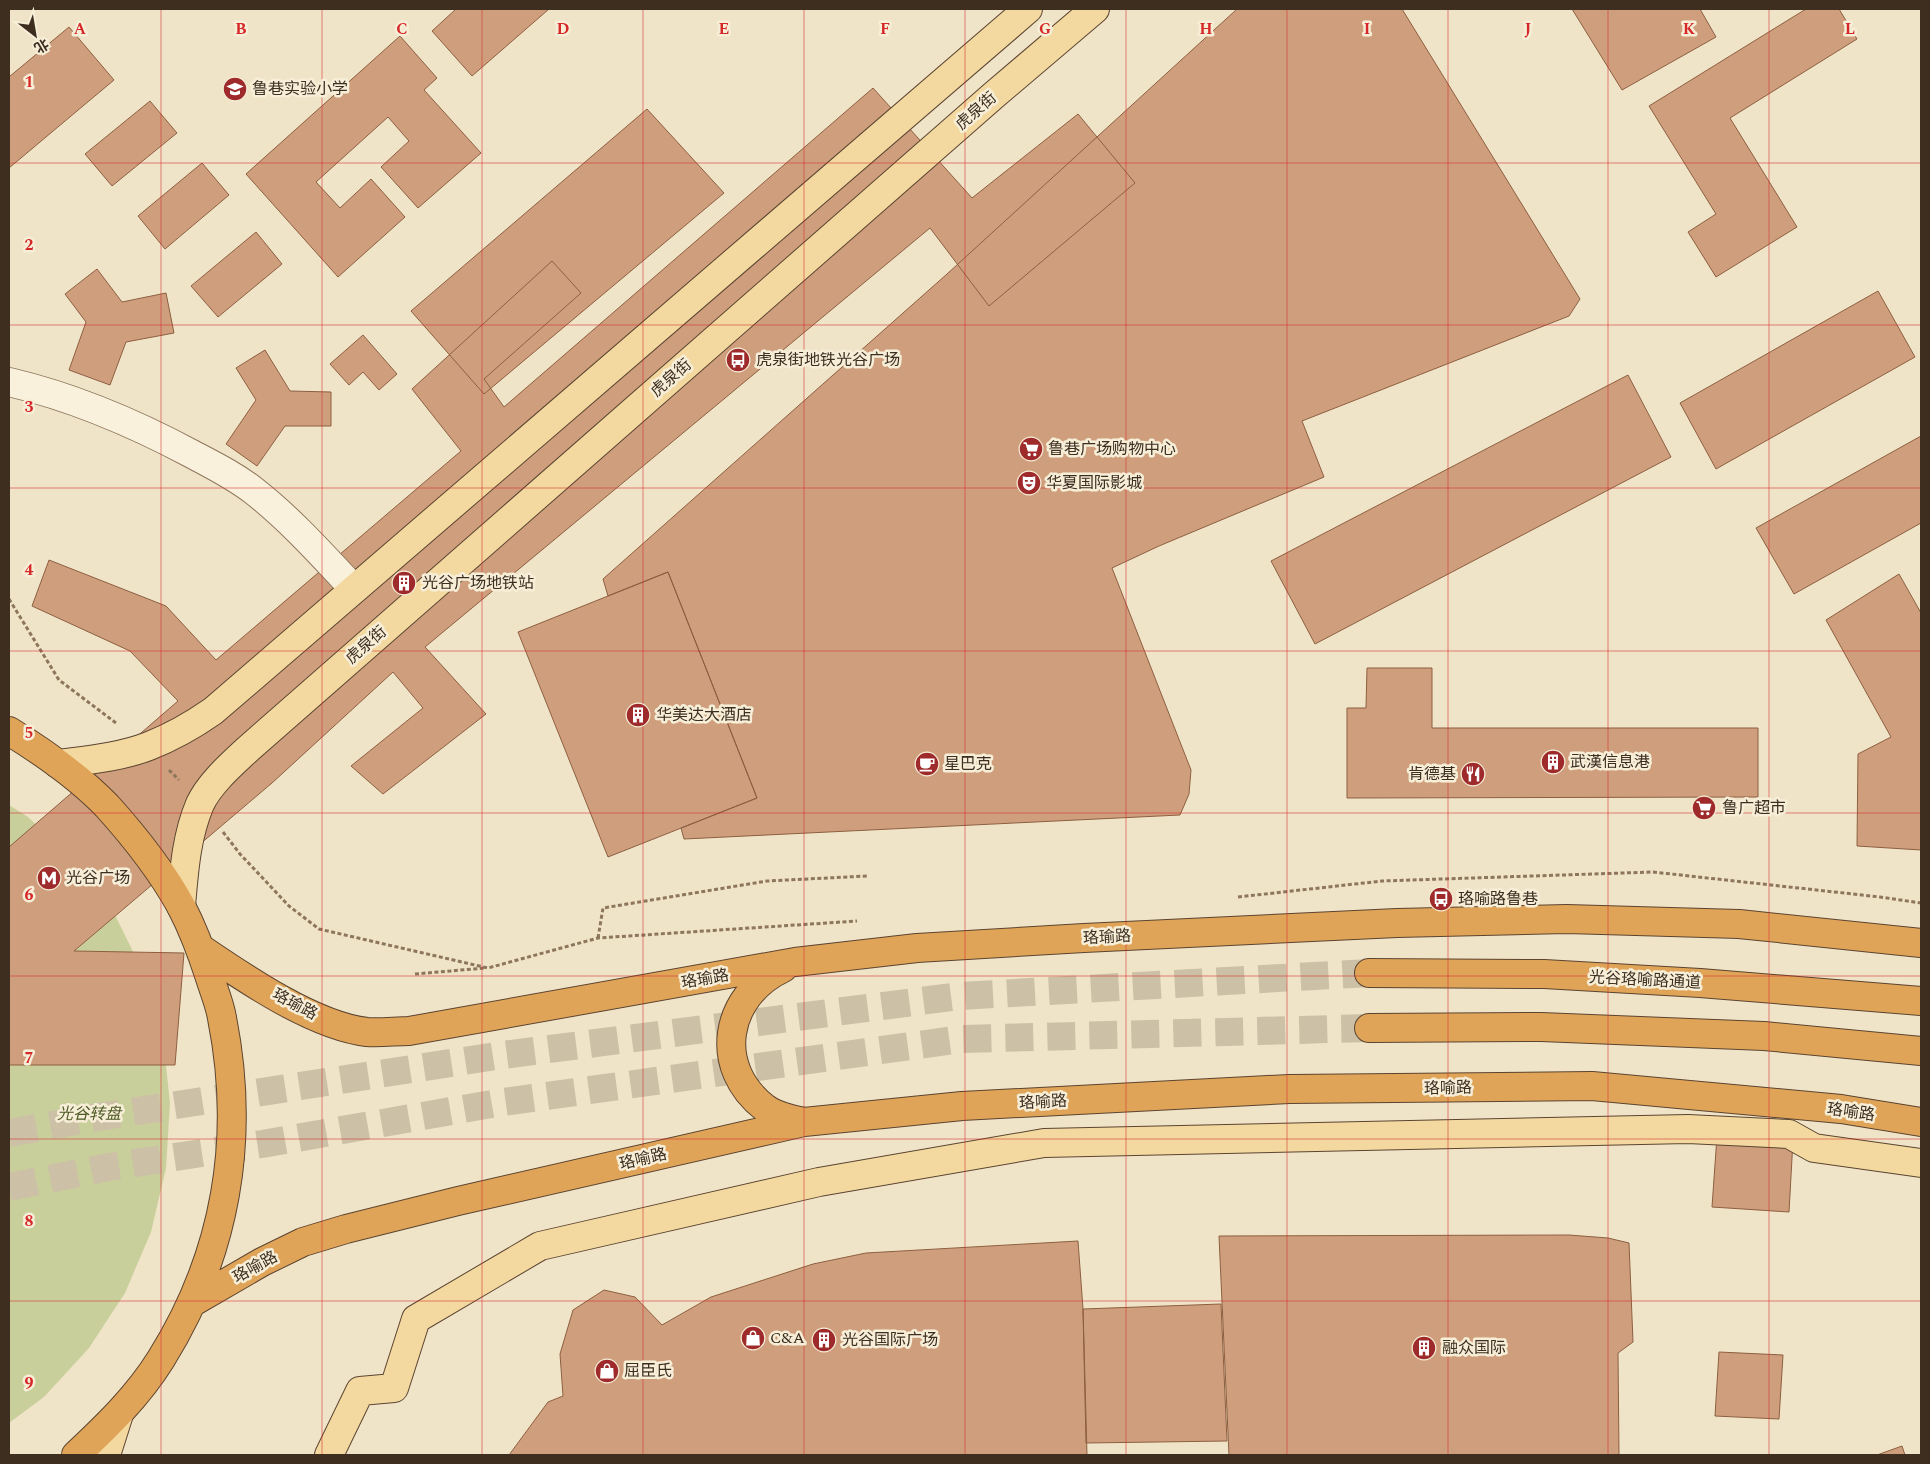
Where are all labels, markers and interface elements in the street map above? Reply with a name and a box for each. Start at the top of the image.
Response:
north arrow [10,10,60,60]
text: A [74,17,87,41]
text: B [235,17,247,41]
text: C [396,17,408,41]
text: D [557,17,570,41]
text: E [719,17,729,41]
text: F [880,17,890,41]
text: G [1039,17,1051,41]
text: H [1199,17,1213,41]
text: I [1364,17,1370,41]
text: J [1525,17,1532,41]
text: K [1683,17,1696,41]
text: L [1845,17,1855,41]
text: 北 [30,33,53,58]
text: 1 [25,70,33,94]
school or university icon: 鲁巷实验小学 [222,76,248,102]
place label: 鲁巷实验小学 [252,77,348,101]
street label: 虎泉街 [950,86,1002,136]
text: 2 [25,233,34,257]
bus stop icon: 虎泉街地铁光谷广场 [725,347,751,373]
place label: 虎泉街地铁光谷广场 [756,348,900,372]
street label: 虎泉街 [645,353,697,403]
text: 3 [25,395,34,419]
supermarket icon: 鲁巷广场购物中心 [1018,436,1044,462]
place label: 鲁巷广场购物中心 [1048,437,1176,461]
theatre icon: 华夏国际影城 [1016,470,1042,496]
place label: 华夏国际影城 [1046,471,1142,495]
text: 4 [25,558,34,582]
building icon: 光谷广场地铁站 [391,570,417,596]
place label: 光谷广场地铁站 [422,571,534,595]
street label: 虎泉街 [340,620,392,670]
building icon: 华美达大酒店 [625,702,651,728]
place label: 华美达大酒店 [656,703,752,727]
text: 5 [25,721,33,745]
building icon: 武漢信息港 [1540,749,1566,775]
place label: 武漢信息港 [1570,750,1650,774]
cafe icon: 星巴克 [914,751,940,777]
place label: 星巴克 [944,752,992,776]
restaurant icon: 肯德基 [1460,761,1486,787]
place label: 肯德基 [1408,762,1456,786]
supermarket icon: 鲁广超市 [1691,795,1717,821]
place label: 鲁广超市 [1722,796,1786,820]
metro station icon: 光谷广场 [36,865,62,891]
place label: 光谷广场 [66,866,130,890]
text: 6 [25,883,34,907]
bus stop icon: 珞喻路鲁巷 [1428,886,1454,912]
place label: 珞喻路鲁巷 [1458,887,1538,911]
street label: 珞瑜路 [1082,924,1132,950]
street label: 珞瑜路 [679,963,731,995]
street label: 光谷珞喻路通道 [1588,965,1702,995]
street label: 珞瑜路 [268,982,322,1026]
text: 7 [25,1046,34,1070]
street label: 珞喻路 [1424,1076,1472,1100]
street label: 珞喻路 [1018,1089,1068,1115]
street label: 珞喻路 [1826,1097,1876,1127]
park label: 光谷转盘 [57,1102,123,1126]
street label: 珞喻路 [617,1142,669,1176]
text: 8 [25,1209,34,1233]
street label: 珞喻路 [228,1245,282,1289]
shop icon: C&A [740,1325,766,1351]
place label: C&A [770,1326,805,1350]
building icon: 光谷国际广场 [811,1327,837,1353]
place label: 光谷国际广场 [842,1328,938,1352]
building icon: 融众国际 [1411,1335,1437,1361]
place label: 融众国际 [1442,1336,1506,1360]
shop icon: 屈臣氏 [594,1358,620,1384]
place label: 屈臣氏 [624,1359,672,1383]
text: 9 [25,1371,34,1395]

